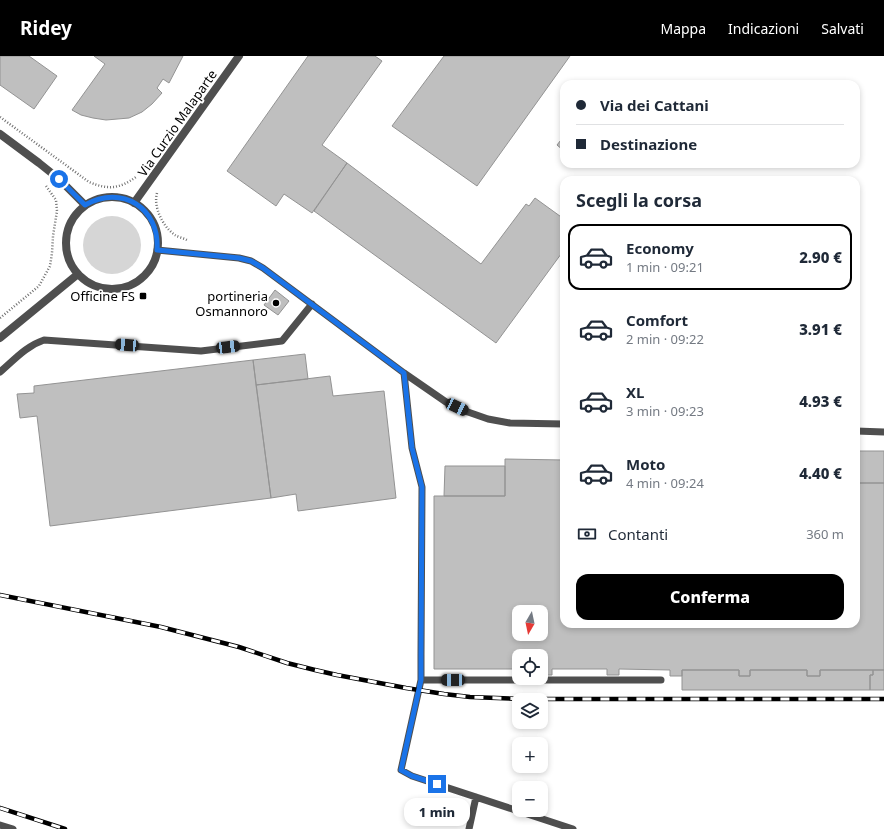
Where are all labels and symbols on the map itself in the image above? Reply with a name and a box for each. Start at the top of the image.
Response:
street label: Via Curzio Malaparte [133,66,221,180]
route start [50,170,68,188]
place label: Officine FS [70,287,135,305]
place label: portineria Osmannoro [195,287,268,320]
marker: Officine FS [138,291,148,301]
marker: portineria Osmannoro [271,298,281,308]
car [115,338,139,352]
car [215,340,241,354]
car [444,396,470,418]
north arrow [512,605,548,641]
car [441,674,465,686]
route end [428,775,446,793]
callout: 1 min [404,798,470,826]

